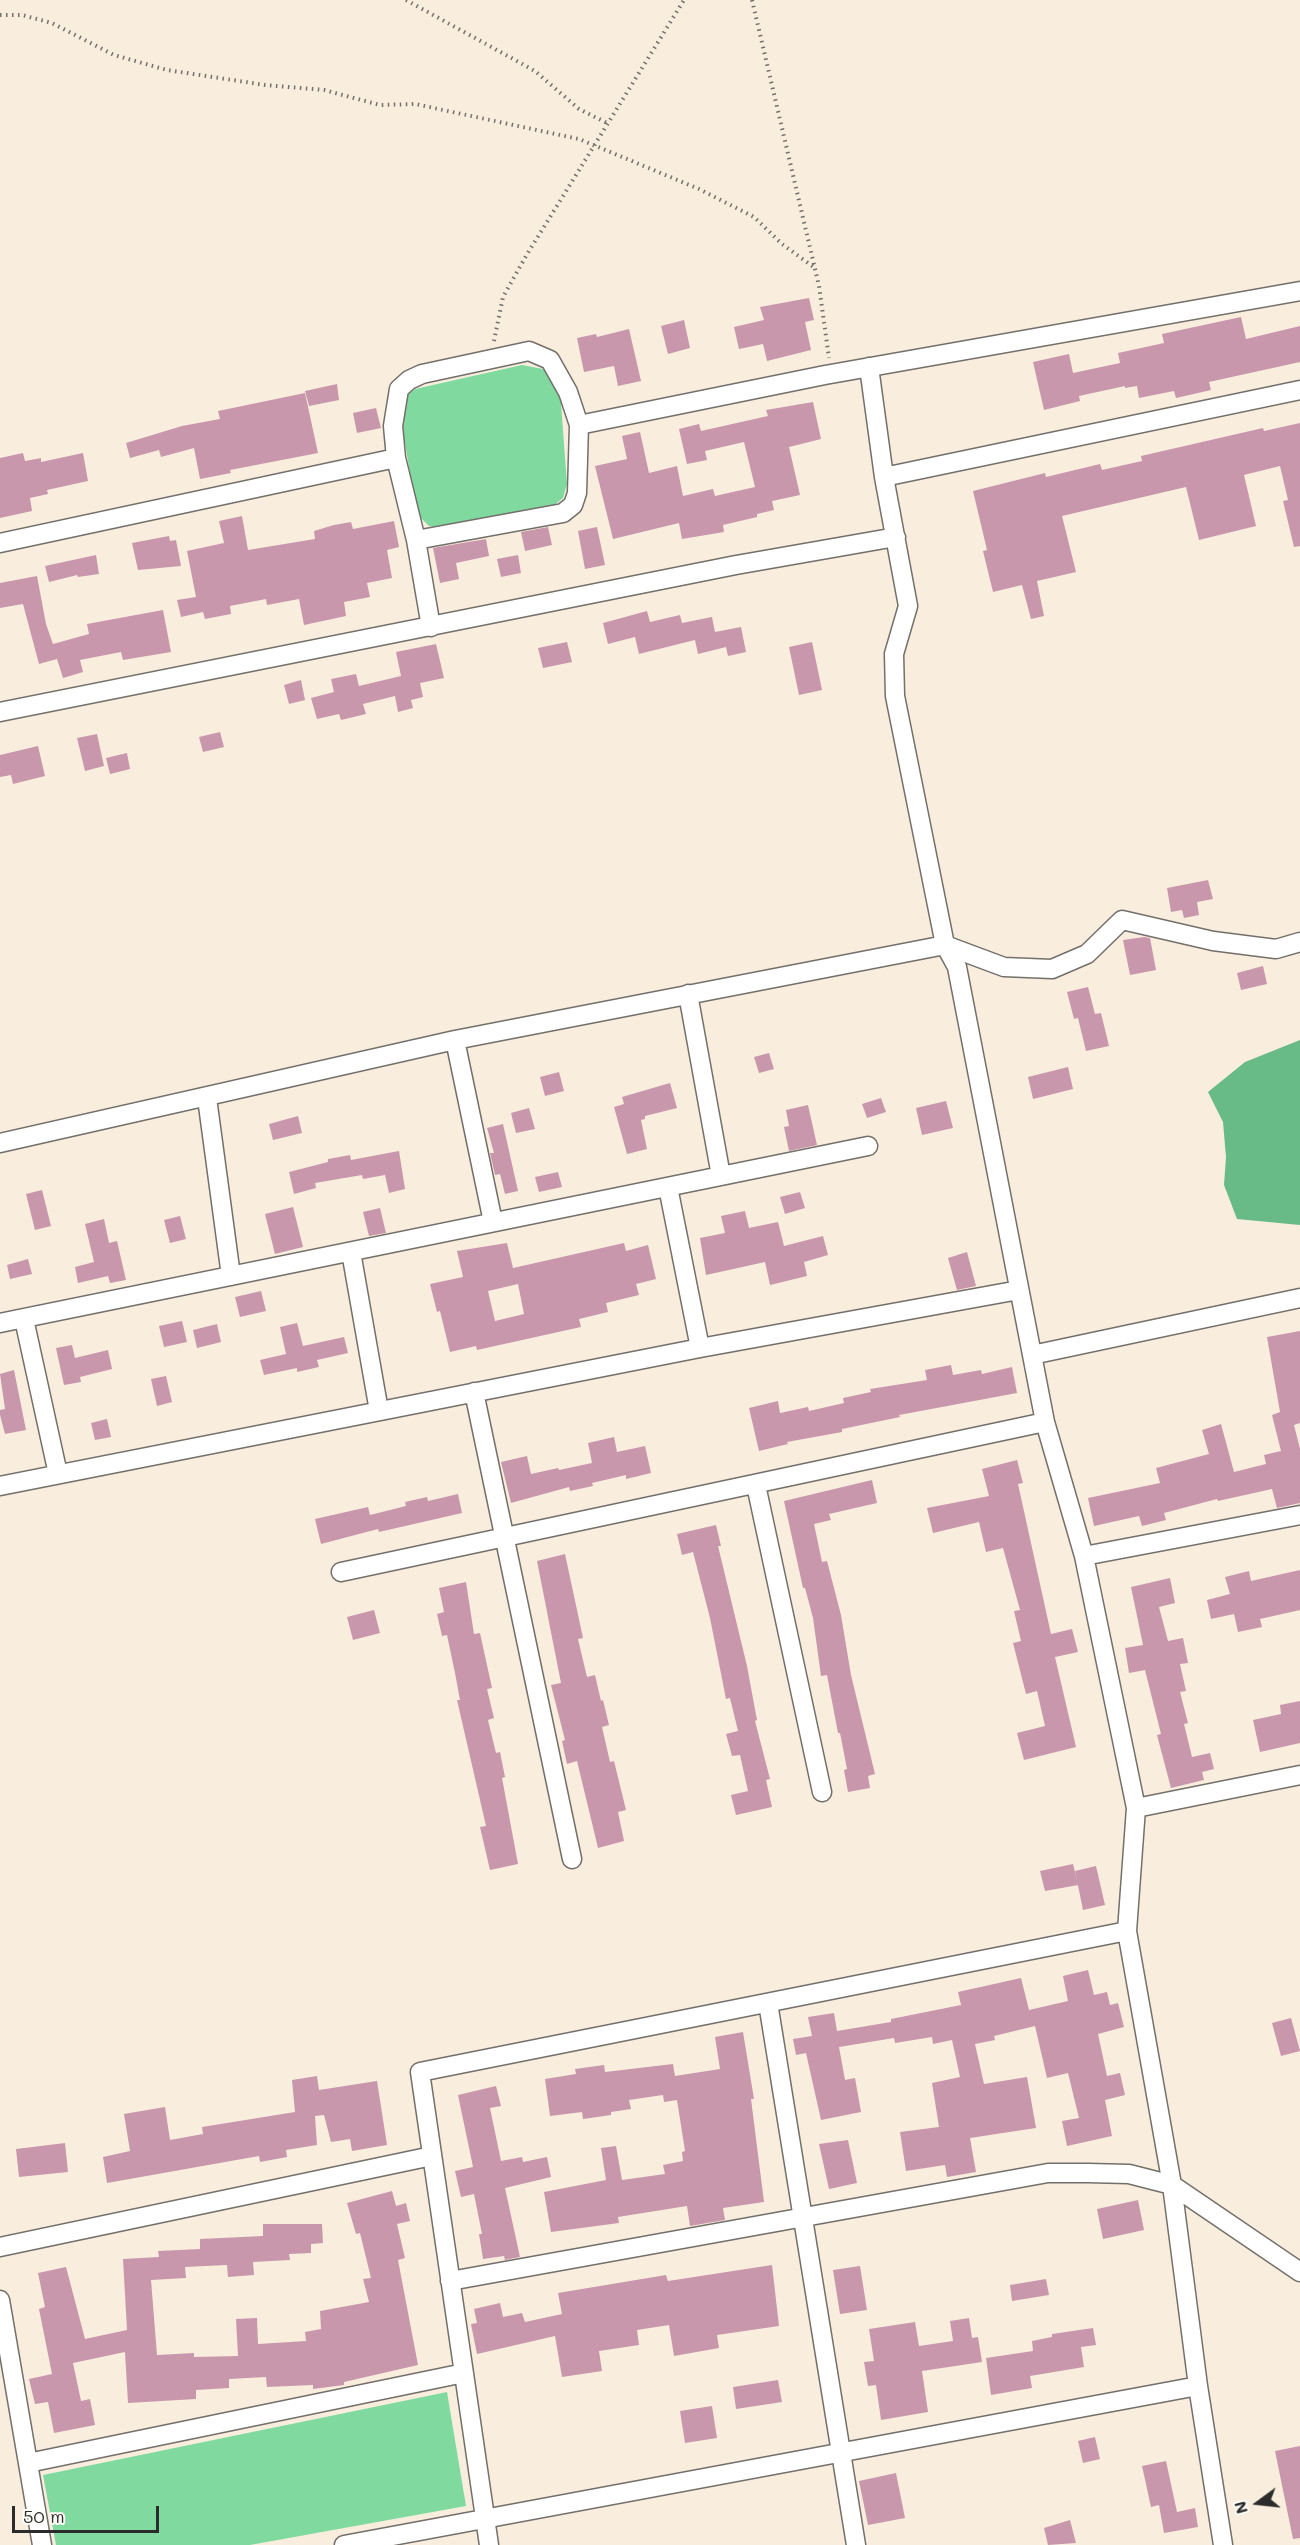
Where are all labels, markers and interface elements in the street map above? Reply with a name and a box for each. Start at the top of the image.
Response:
north arrow [1228,2473,1288,2533]
scale bar [15,2494,162,2532]
text: N [1228,2499,1252,2516]
text: 50 m [23,2504,65,2528]

